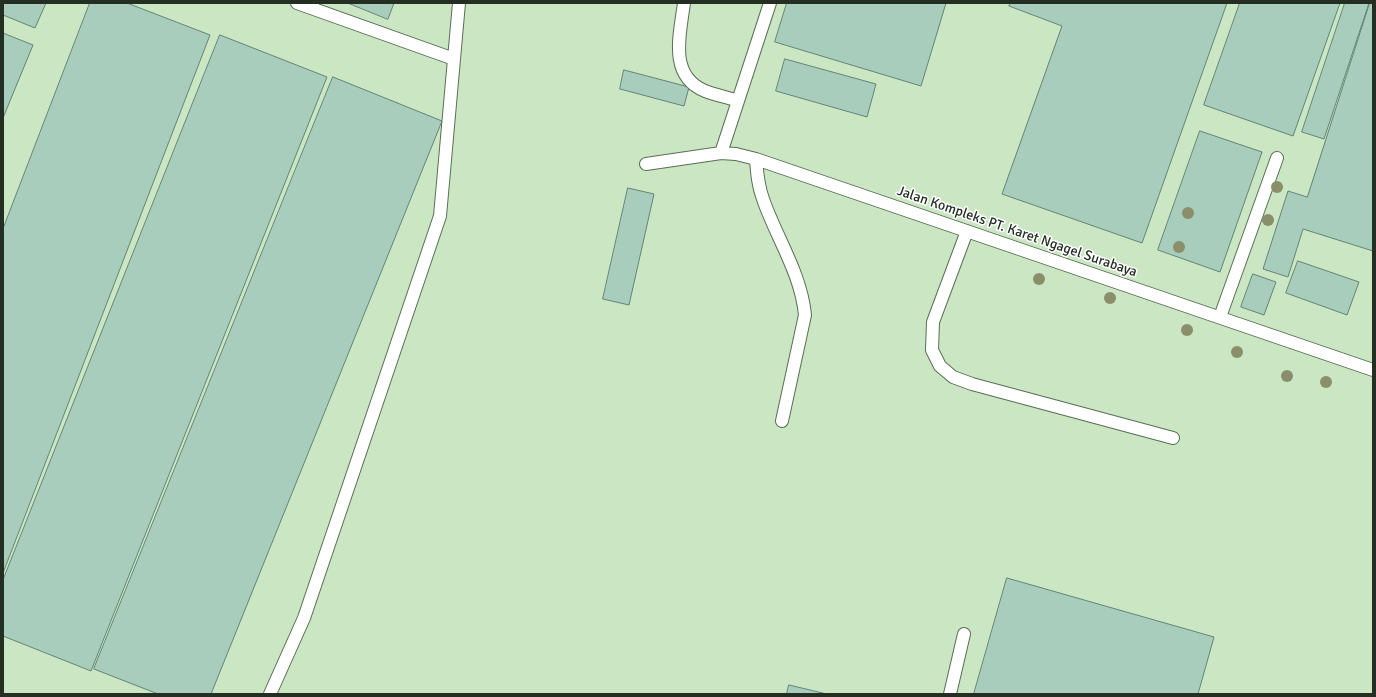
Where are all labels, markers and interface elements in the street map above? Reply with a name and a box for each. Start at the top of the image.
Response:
street label: Jalan Kompleks PT. Karet Ngagel Surabaya [895,183,1139,281]

